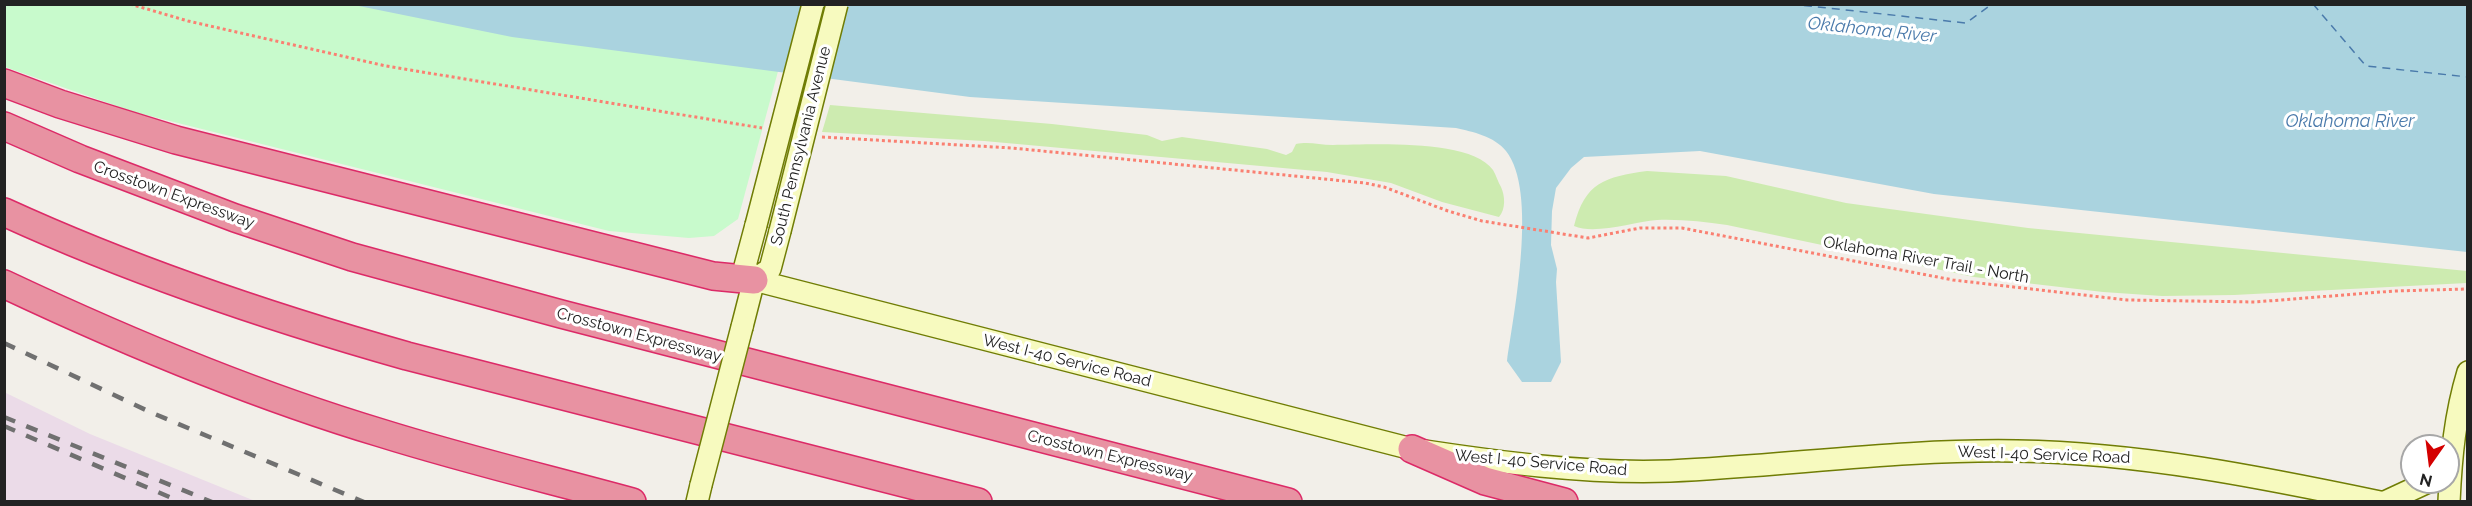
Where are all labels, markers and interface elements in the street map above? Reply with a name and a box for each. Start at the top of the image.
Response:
water label: Oklahoma River [1807,13,1937,47]
street label: South Pennsylvania Avenue [767,44,835,248]
water label: Oklahoma River [2285,111,2415,133]
street label: Crosstown Expressway [91,157,257,233]
street label: Oklahoma River Trail - North [1822,232,2030,288]
street label: Crosstown Expressway [554,304,724,366]
street label: West I-40 Service Road [981,331,1153,391]
street label: Crosstown Expressway [1025,426,1195,486]
north arrow [2400,434,2460,494]
street label: West I-40 Service Road [1957,442,2131,468]
street label: West I-40 Service Road [1454,446,1628,480]
text: N [2418,469,2434,491]

